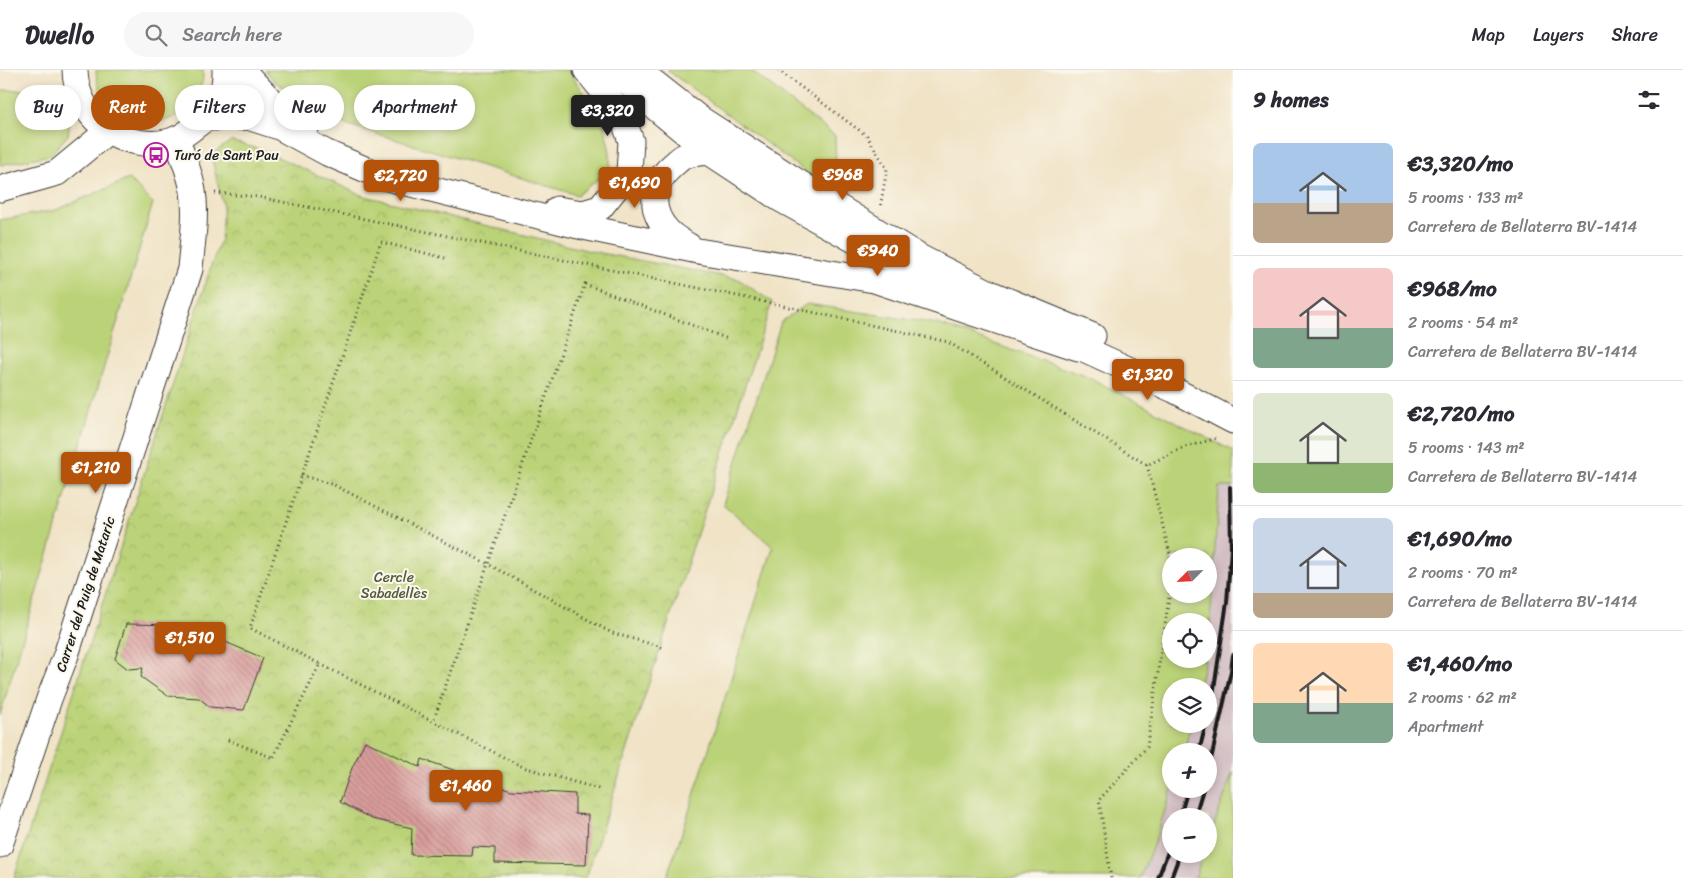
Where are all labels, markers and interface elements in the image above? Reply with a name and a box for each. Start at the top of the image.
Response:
search box [124,12,474,57]
text: Dwello [25,14,94,56]
text: Search here [182,18,282,51]
text: Map [1472,19,1505,51]
text: Layers [1533,19,1584,51]
text: Share [1612,19,1658,51]
icon: search [142,21,170,49]
text: 9 homes [1253,81,1329,119]
chip: Buy [15,85,81,130]
chip: Rent [91,85,165,130]
chip: Filters [175,85,264,130]
chip: New [274,85,344,130]
chip: Apartment [354,85,475,130]
icon: filters [1635,86,1663,114]
pin: €3,320 [567,94,649,137]
text: €3,320 [582,96,634,125]
bus stop icon: Turó de Sant Pau [143,142,169,168]
place label: Turó de Sant Pau [174,143,279,168]
text: €3,320/mo [1408,145,1513,183]
pin: €968 [813,158,873,201]
pin: €2,720 [360,160,442,202]
text: €968 [823,160,863,189]
text: €2,720 [375,161,427,190]
icon: home [1293,163,1353,223]
pin: €1,690 [594,166,676,209]
text: €1,690 [610,168,660,197]
text: 5 rooms · 133 m² [1408,183,1523,212]
text: Carretera de Bellaterra BV-1414 [1408,212,1637,241]
pin: €940 [848,234,908,277]
text: €940 [858,236,898,265]
text: €968/mo [1408,270,1497,308]
icon: home [1293,288,1353,348]
text: 2 rooms · 54 m² [1408,308,1518,337]
text: Carretera de Bellaterra BV-1414 [1408,337,1637,366]
pin: €1,320 [1107,358,1189,401]
text: €1,320 [1123,360,1173,389]
text: €2,720/mo [1408,395,1514,433]
icon: home [1293,413,1353,473]
text: 5 rooms · 143 m² [1408,433,1525,462]
pin: €1,210 [55,452,137,494]
text: €1,210 [72,453,120,482]
text: Carretera de Bellaterra BV-1414 [1408,462,1637,491]
street label: Carrer del Puig de Mataric [49,513,122,675]
text: €1,690/mo [1408,520,1512,558]
icon: home [1293,538,1353,598]
north arrow [1162,548,1218,602]
map controls [1162,548,1217,863]
text: 2 rooms · 70 m² [1408,558,1518,587]
park label: Cercle Sabadellès [361,565,428,606]
text: Carretera de Bellaterra BV-1414 [1408,587,1637,616]
button: locate [1162,613,1217,668]
pin: €1,510 [149,622,231,664]
text: €1,510 [166,623,214,652]
text: €1,460/mo [1408,645,1512,683]
icon: home [1293,663,1353,723]
button: layers [1162,678,1217,733]
text: 2 rooms · 62 m² [1408,683,1517,712]
text: Apartment [1408,712,1484,741]
button: + [1162,743,1217,798]
pin: €1,460 [425,770,507,812]
text: €1,460 [441,771,492,800]
button: − [1162,808,1217,863]

